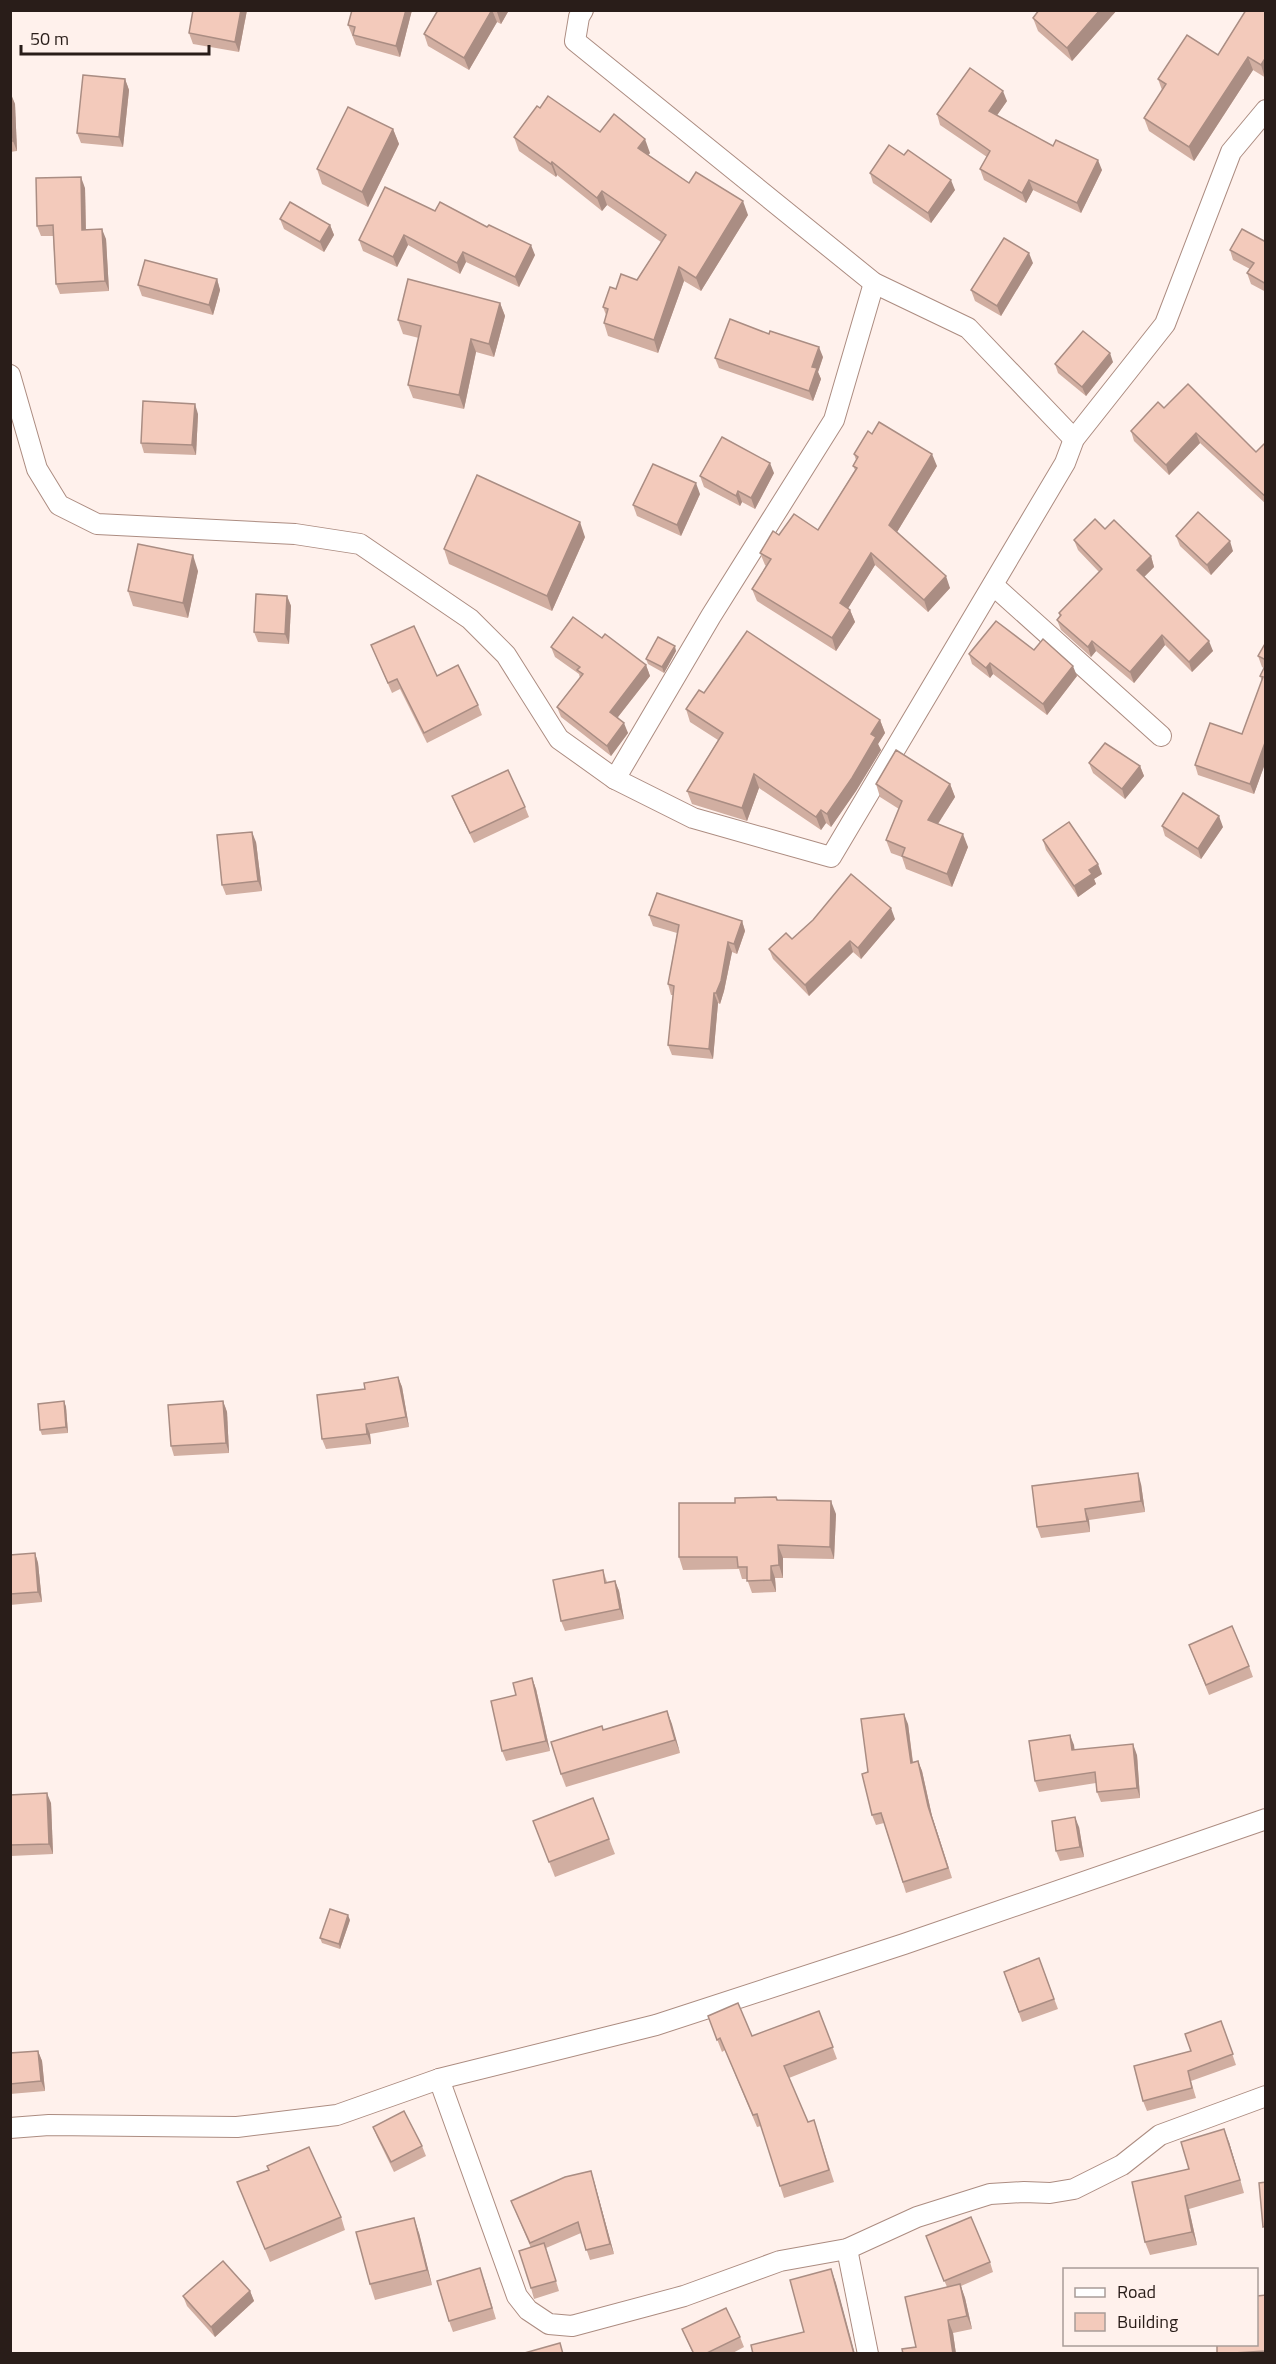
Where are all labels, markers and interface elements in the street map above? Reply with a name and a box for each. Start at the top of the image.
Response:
scale bar [21,18,208,56]
text: 50 m [30,25,69,52]
legend [1063,2268,1258,2346]
text: Road [1117,2278,1156,2305]
text: Building [1117,2308,1178,2335]

